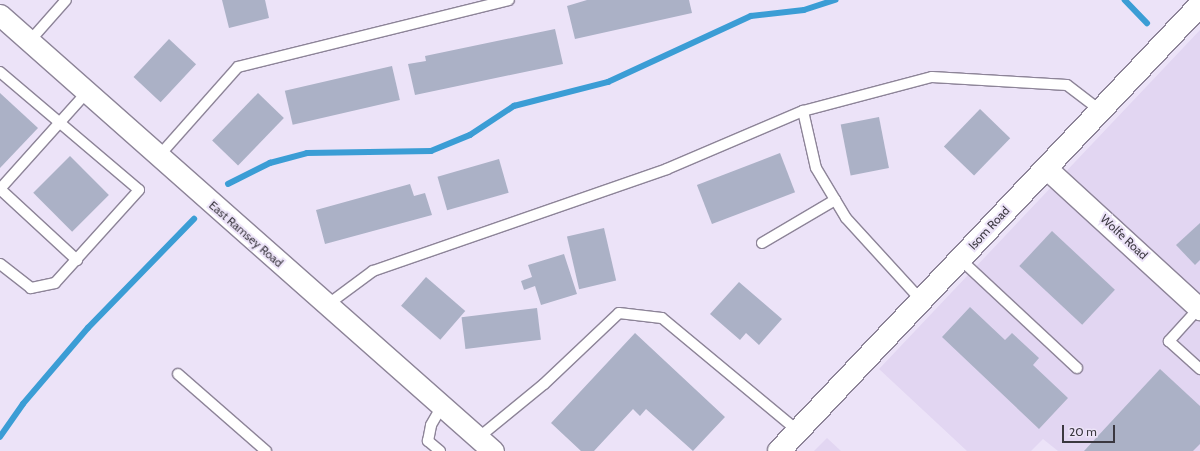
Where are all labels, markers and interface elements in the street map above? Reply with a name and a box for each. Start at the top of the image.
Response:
street label: East Ramsey Road [206,198,286,270]
street label: Isom Road [965,203,1013,253]
street label: Wolfe Road [1098,212,1150,262]
scale bar [1064,417,1117,443]
text: 20 m [1069,424,1097,439]

